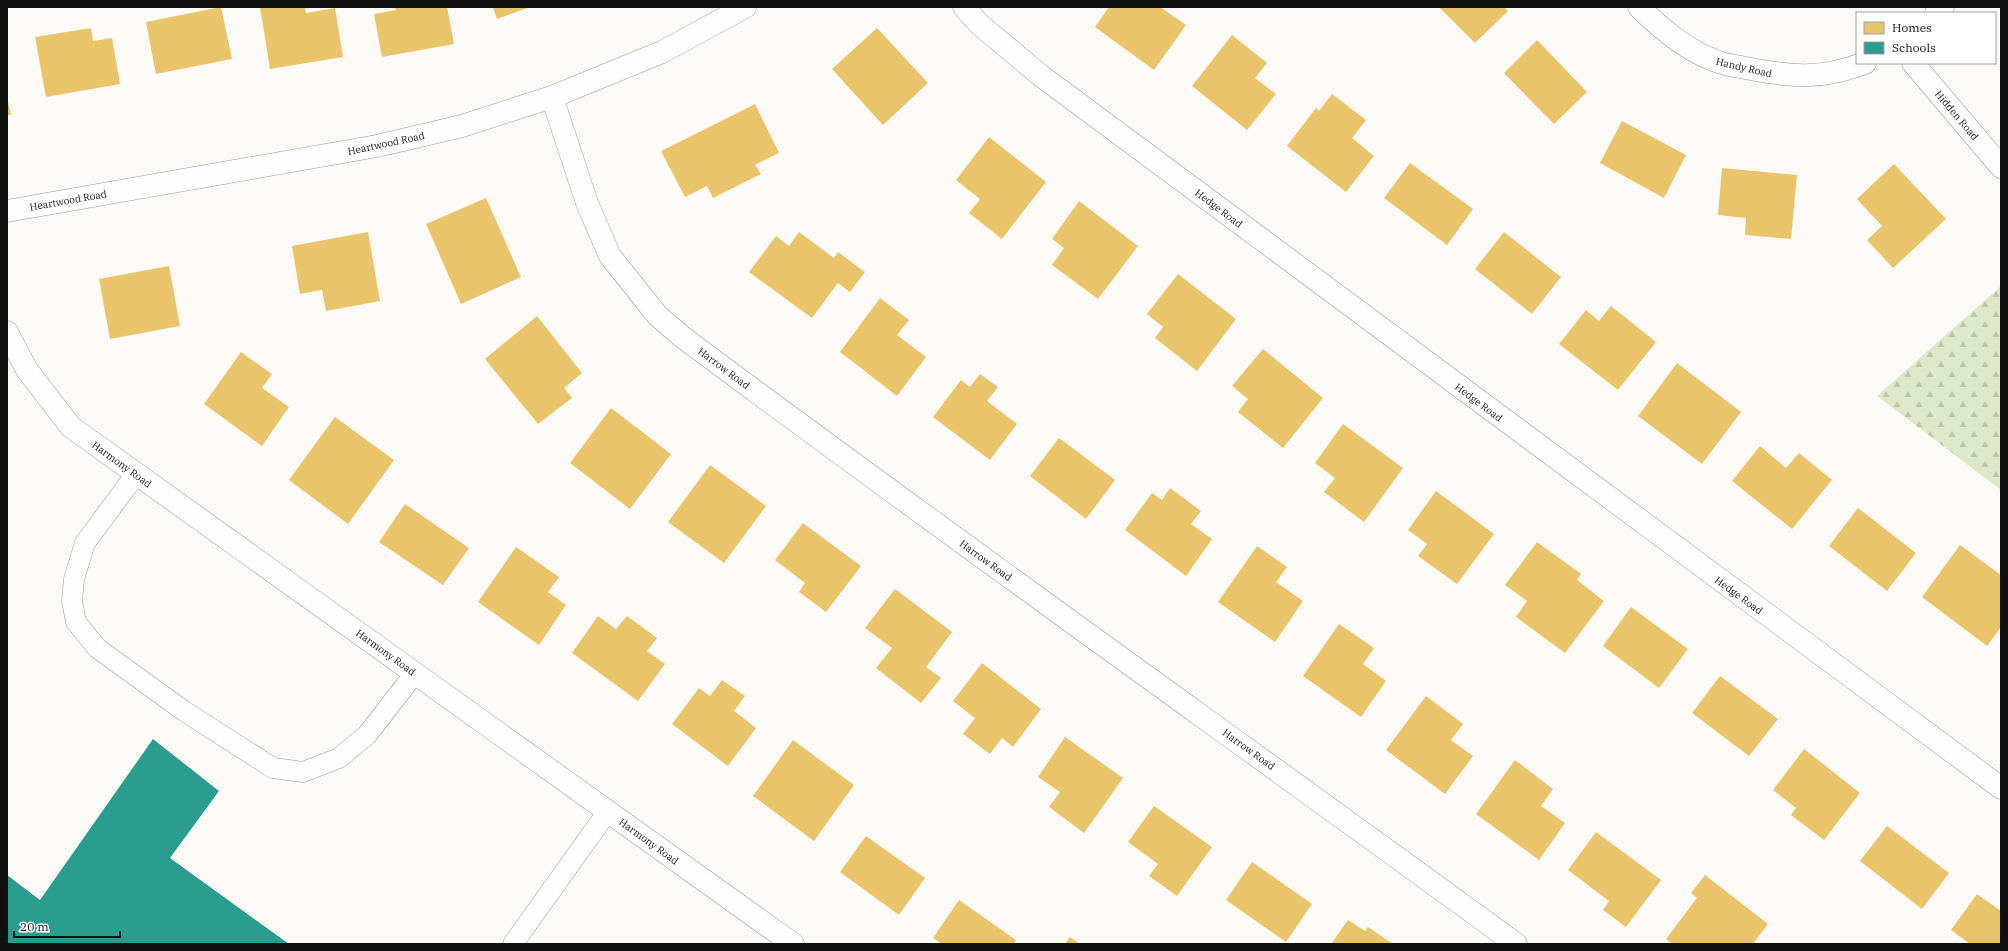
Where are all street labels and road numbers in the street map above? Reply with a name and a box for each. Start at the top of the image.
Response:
street label: Handy Road [1715,55,1773,80]
street label: Hidden Road [1932,88,1981,143]
street label: Heartwood Road [346,129,426,158]
street label: Hedge Road [1192,186,1245,231]
street label: Heartwood Road [28,187,108,214]
street label: Harrow Road [695,345,752,392]
street label: Hedge Road [1452,380,1505,425]
street label: Harmony Road [89,438,154,490]
street label: Harrow Road [957,537,1014,584]
street label: Hedge Road [1712,574,1765,617]
street label: Harmony Road [353,626,418,678]
street label: Harrow Road [1220,726,1277,773]
street label: Harmony Road [616,815,681,867]

